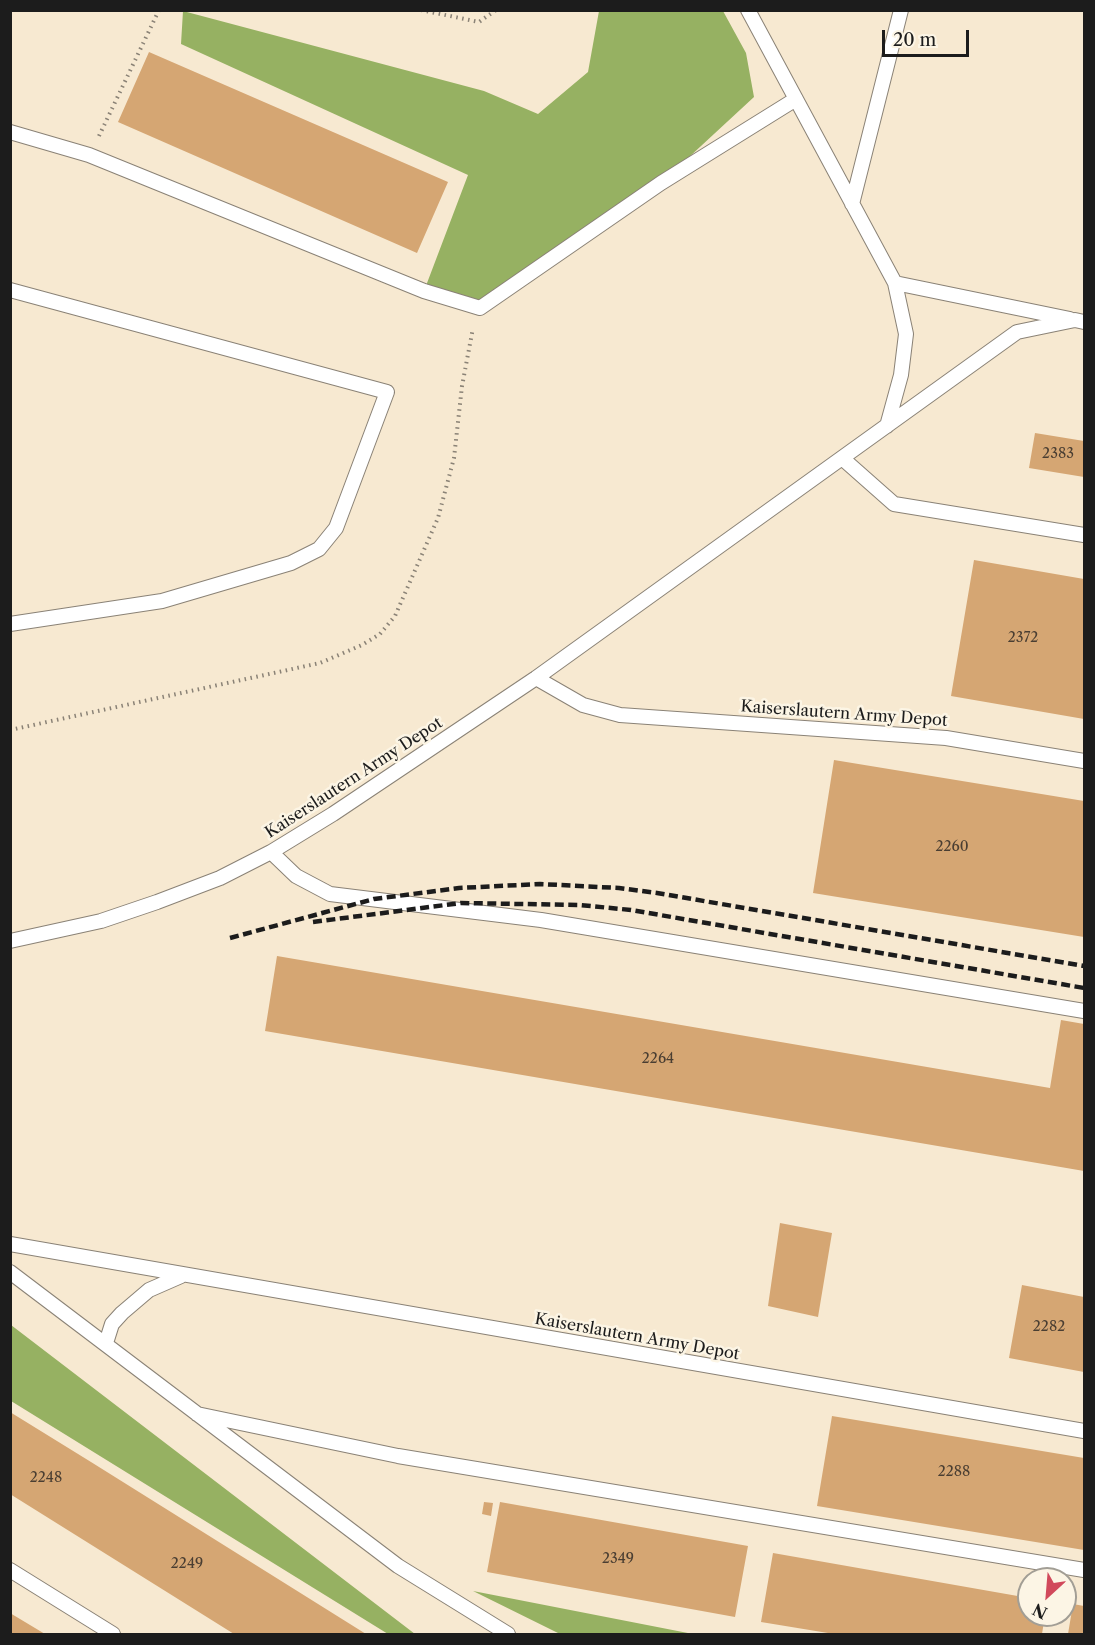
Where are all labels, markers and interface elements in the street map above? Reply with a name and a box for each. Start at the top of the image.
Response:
scale bar [885,18,972,56]
text: 20 m [893,29,936,51]
house number: 2383 [1042,446,1074,462]
house number: 2372 [1008,630,1038,646]
street label: Kaiserslautern Army Depot [740,697,948,731]
street label: Kaiserslautern Army Depot [262,713,446,843]
house number: 2260 [935,839,969,855]
house number: 2264 [642,1051,674,1067]
street label: Kaiserslautern Army Depot [533,1310,741,1364]
house number: 2282 [1033,1319,1065,1335]
house number: 2288 [938,1464,970,1480]
house number: 2248 [30,1470,62,1486]
house number: 2349 [602,1551,634,1567]
house number: 2249 [171,1556,203,1572]
north arrow [1017,1567,1077,1627]
text: N [1029,1599,1051,1623]

